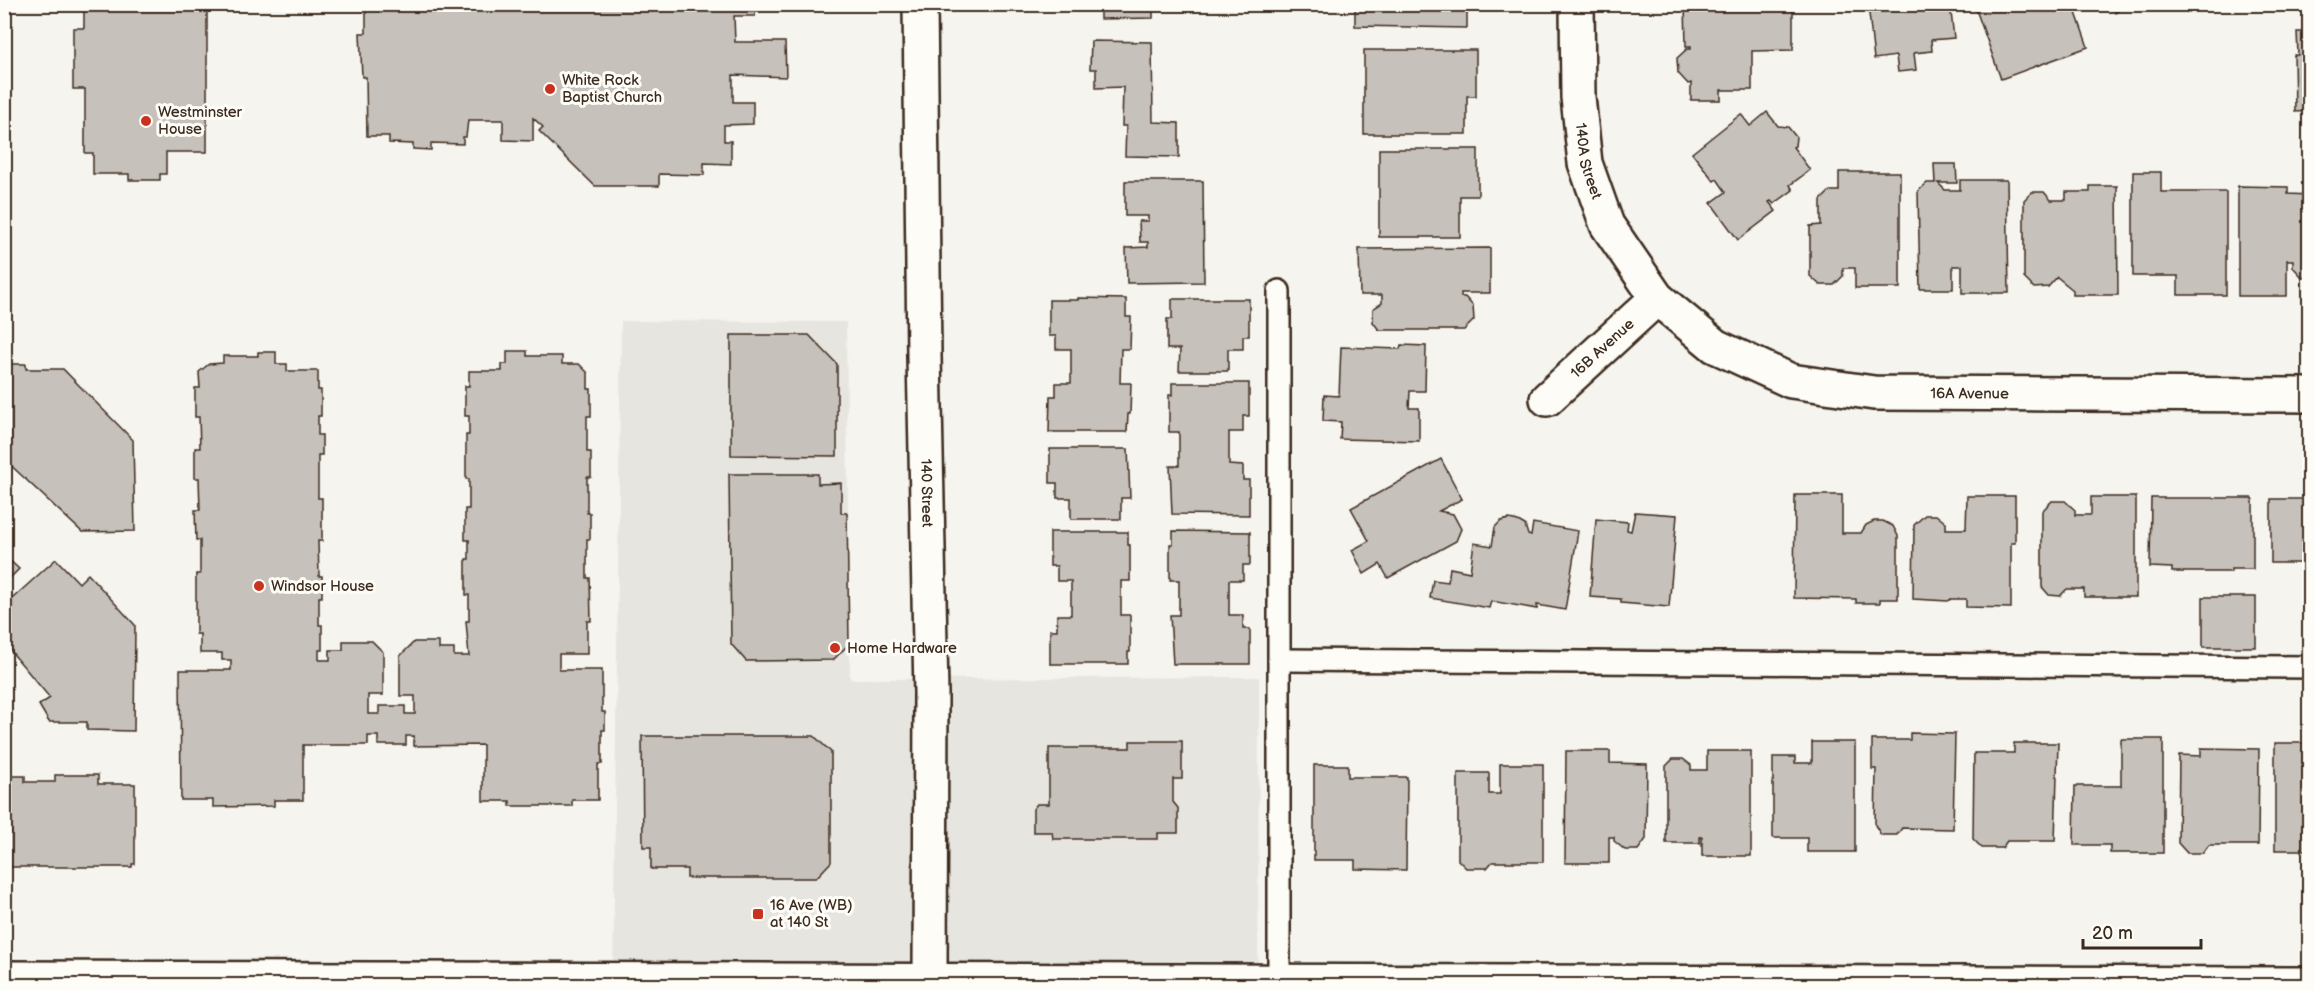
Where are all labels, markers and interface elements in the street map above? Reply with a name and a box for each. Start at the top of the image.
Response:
place label: White Rock Baptist Church [562,71,662,107]
marker: White Rock Baptist Church [543,82,557,96]
place label: Westminster House [158,103,243,139]
marker: Westminster House [139,114,153,128]
street label: 140A Street [1571,122,1606,202]
street label: 16B Avenue [1567,315,1638,383]
street label: 16A Avenue [1930,384,2009,404]
street label: 140 Street [916,458,937,528]
place label: Windsor House [271,577,374,596]
marker: Windsor House [252,579,266,593]
place label: Home Hardware [847,639,957,658]
marker: Home Hardware [828,641,842,655]
place label: 16 Ave (WB) at 140 St [770,896,853,932]
marker: 16 Ave (WB) at 140 St [751,907,765,921]
scale bar [2083,912,2202,950]
text: 20 m [2092,923,2133,944]

